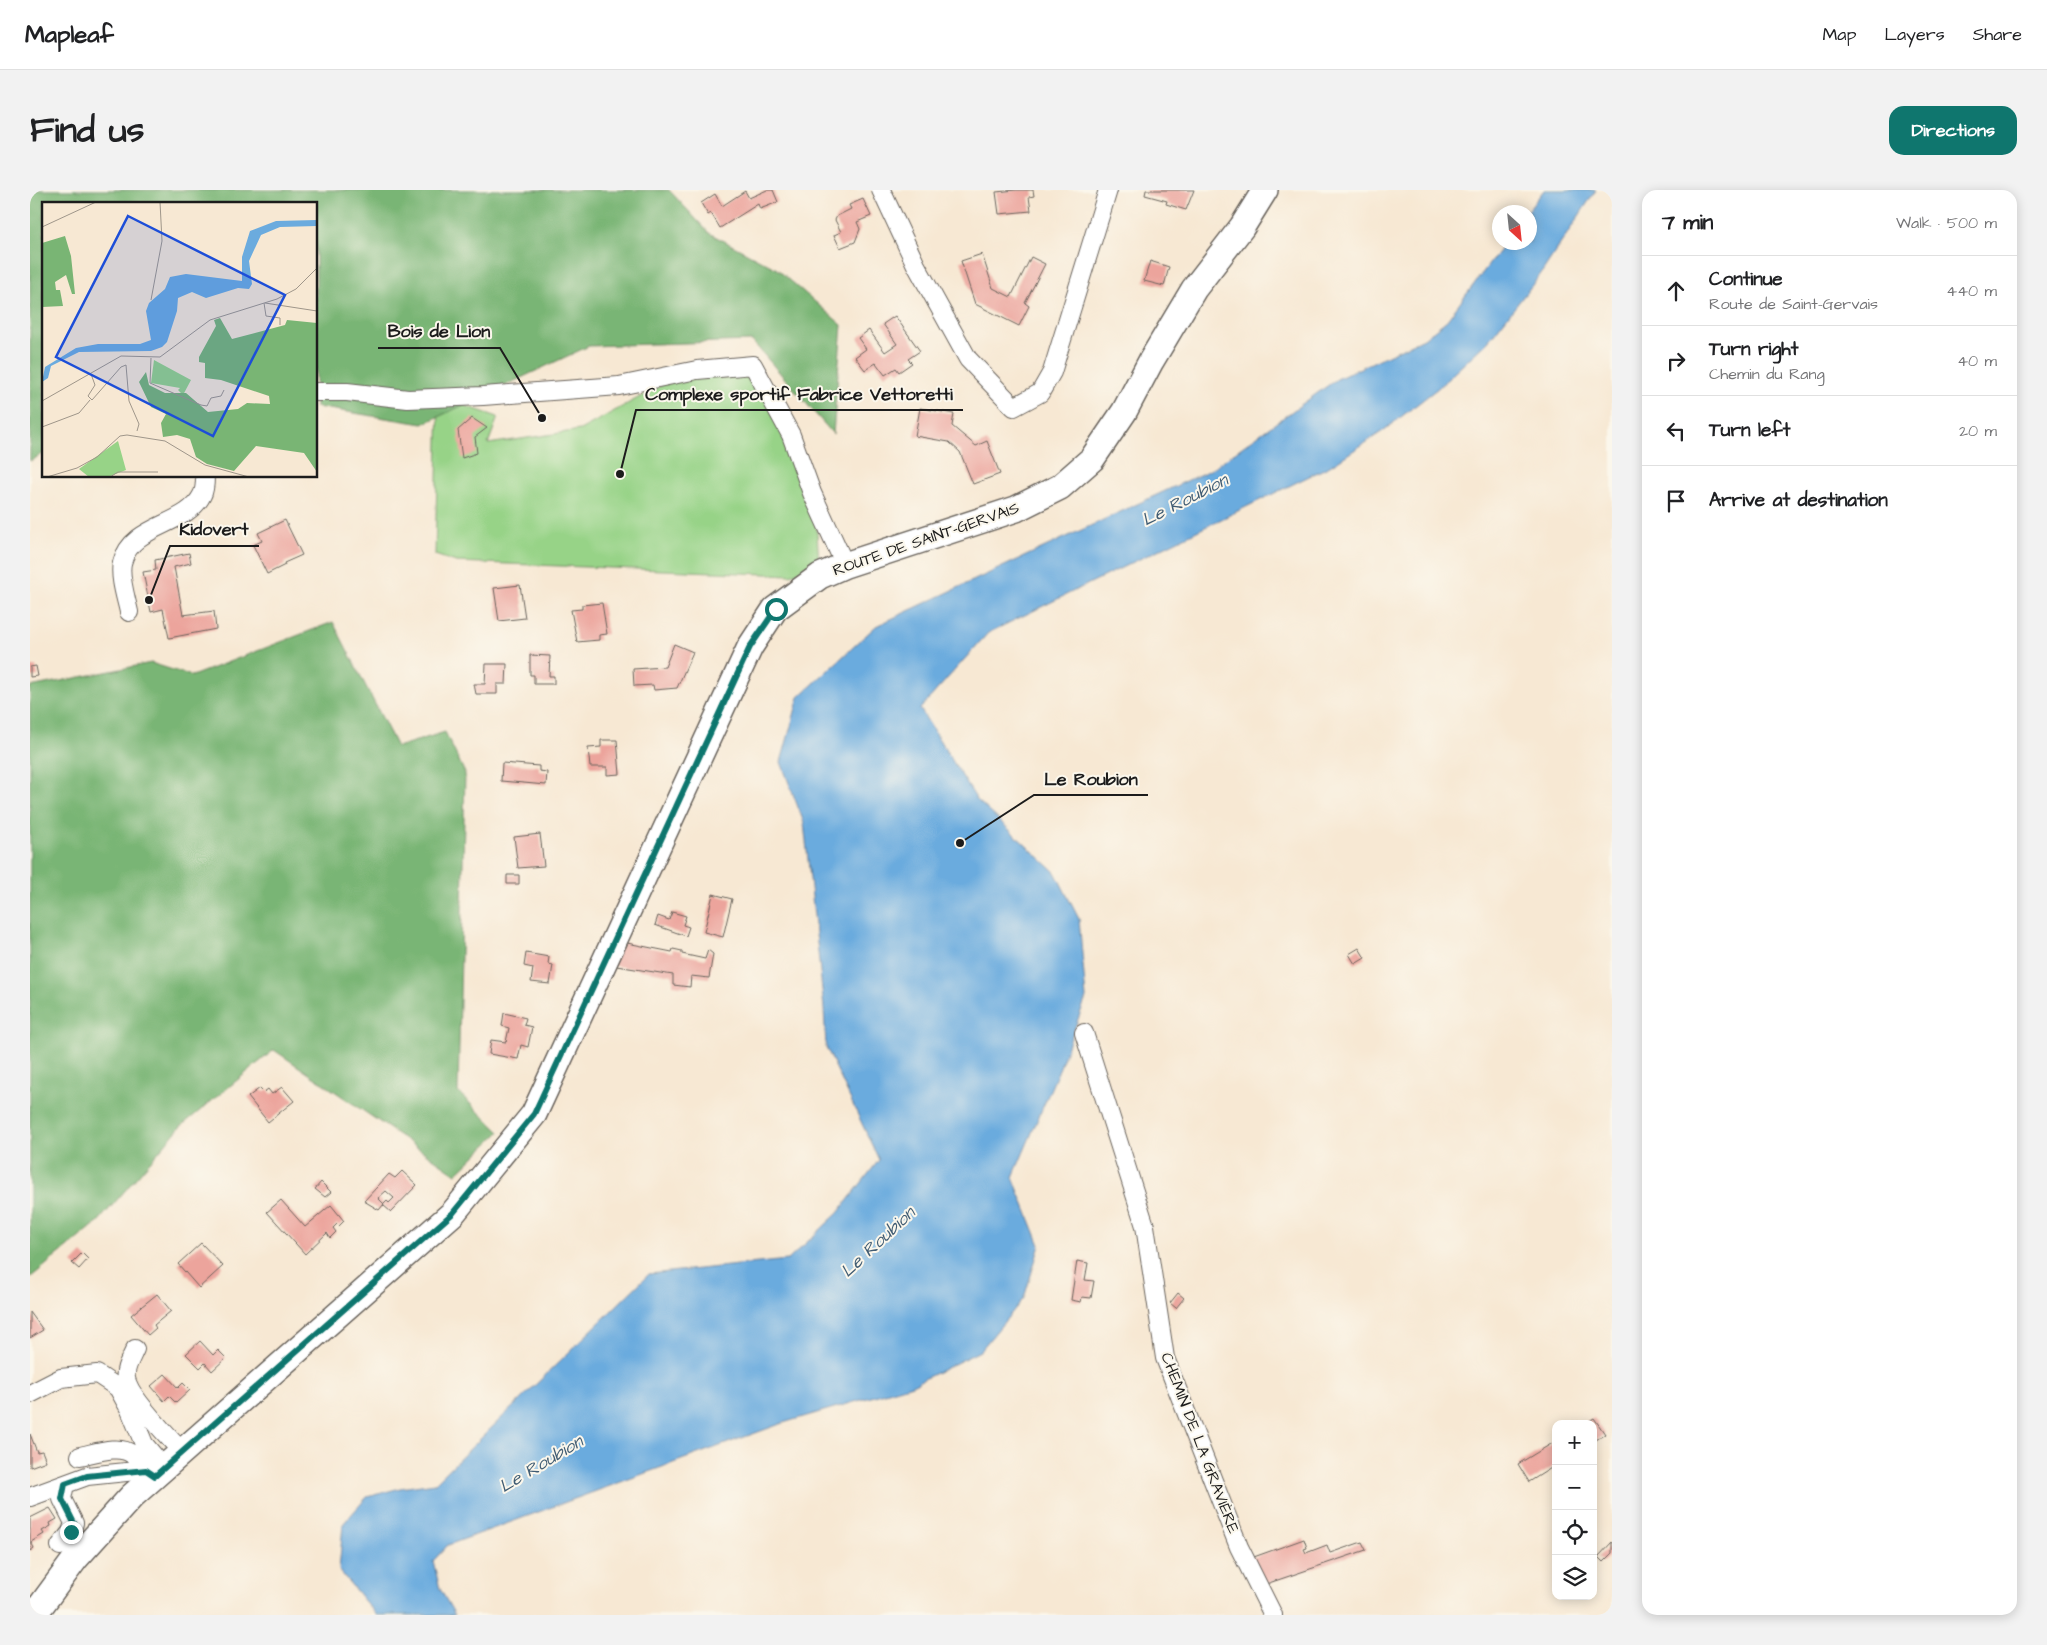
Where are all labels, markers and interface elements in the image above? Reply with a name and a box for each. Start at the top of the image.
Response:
text: Mapleaf [25,18,114,52]
text: Map [1822,22,1856,47]
text: Layers [1884,22,1945,47]
text: Share [1973,22,2022,47]
text: Find us [30,106,144,155]
button: Directions [1889,106,2017,155]
inset map [42,202,318,478]
north arrow [1492,205,1537,250]
text: 7 min [1662,208,1713,237]
text: Walk · 500 m [1896,212,1997,234]
text: Continue [1709,266,1783,293]
icon: ahead [1662,277,1690,305]
text: 440 m [1946,280,1997,302]
text: Route de Saint-Gervais [1709,293,1878,315]
callout: Bois de Lion [378,315,500,348]
text: Bois de Lion [388,319,490,344]
text: Turn right [1709,336,1798,363]
icon: right [1662,347,1690,375]
text: 40 m [1957,350,1997,372]
text: Chemin du Rang [1709,363,1825,385]
callout: Complexe sportif Fabrice Vettoretti [636,377,963,410]
text: Complexe sportif Fabrice Vettoretti [645,382,953,407]
icon: left [1662,417,1690,445]
text: Turn left [1709,417,1790,444]
text: 20 m [1959,420,1997,442]
water label: Le Roubion [1138,467,1234,532]
icon: arrive [1662,487,1690,515]
text: Arrive at destination [1709,487,1888,514]
street label: ROUTE DE SAINT-GERVAIS [830,497,1022,581]
callout: Kidovert [170,513,259,546]
text: Kidovert [179,517,249,542]
route start [765,598,788,621]
callout: Le Roubion [1034,762,1148,795]
text: Le Roubion [1044,767,1138,792]
water label: Le Roubion [835,1200,922,1283]
street label: CHEMIN DE LA GRAVIÈRE [1155,1349,1245,1537]
map controls [1552,1420,1597,1600]
button: + [1552,1420,1597,1465]
water label: Le Roubion [495,1428,589,1499]
button: − [1552,1465,1597,1510]
button: locate [1552,1510,1597,1555]
route end [60,1521,83,1544]
button: layers [1552,1555,1597,1600]

